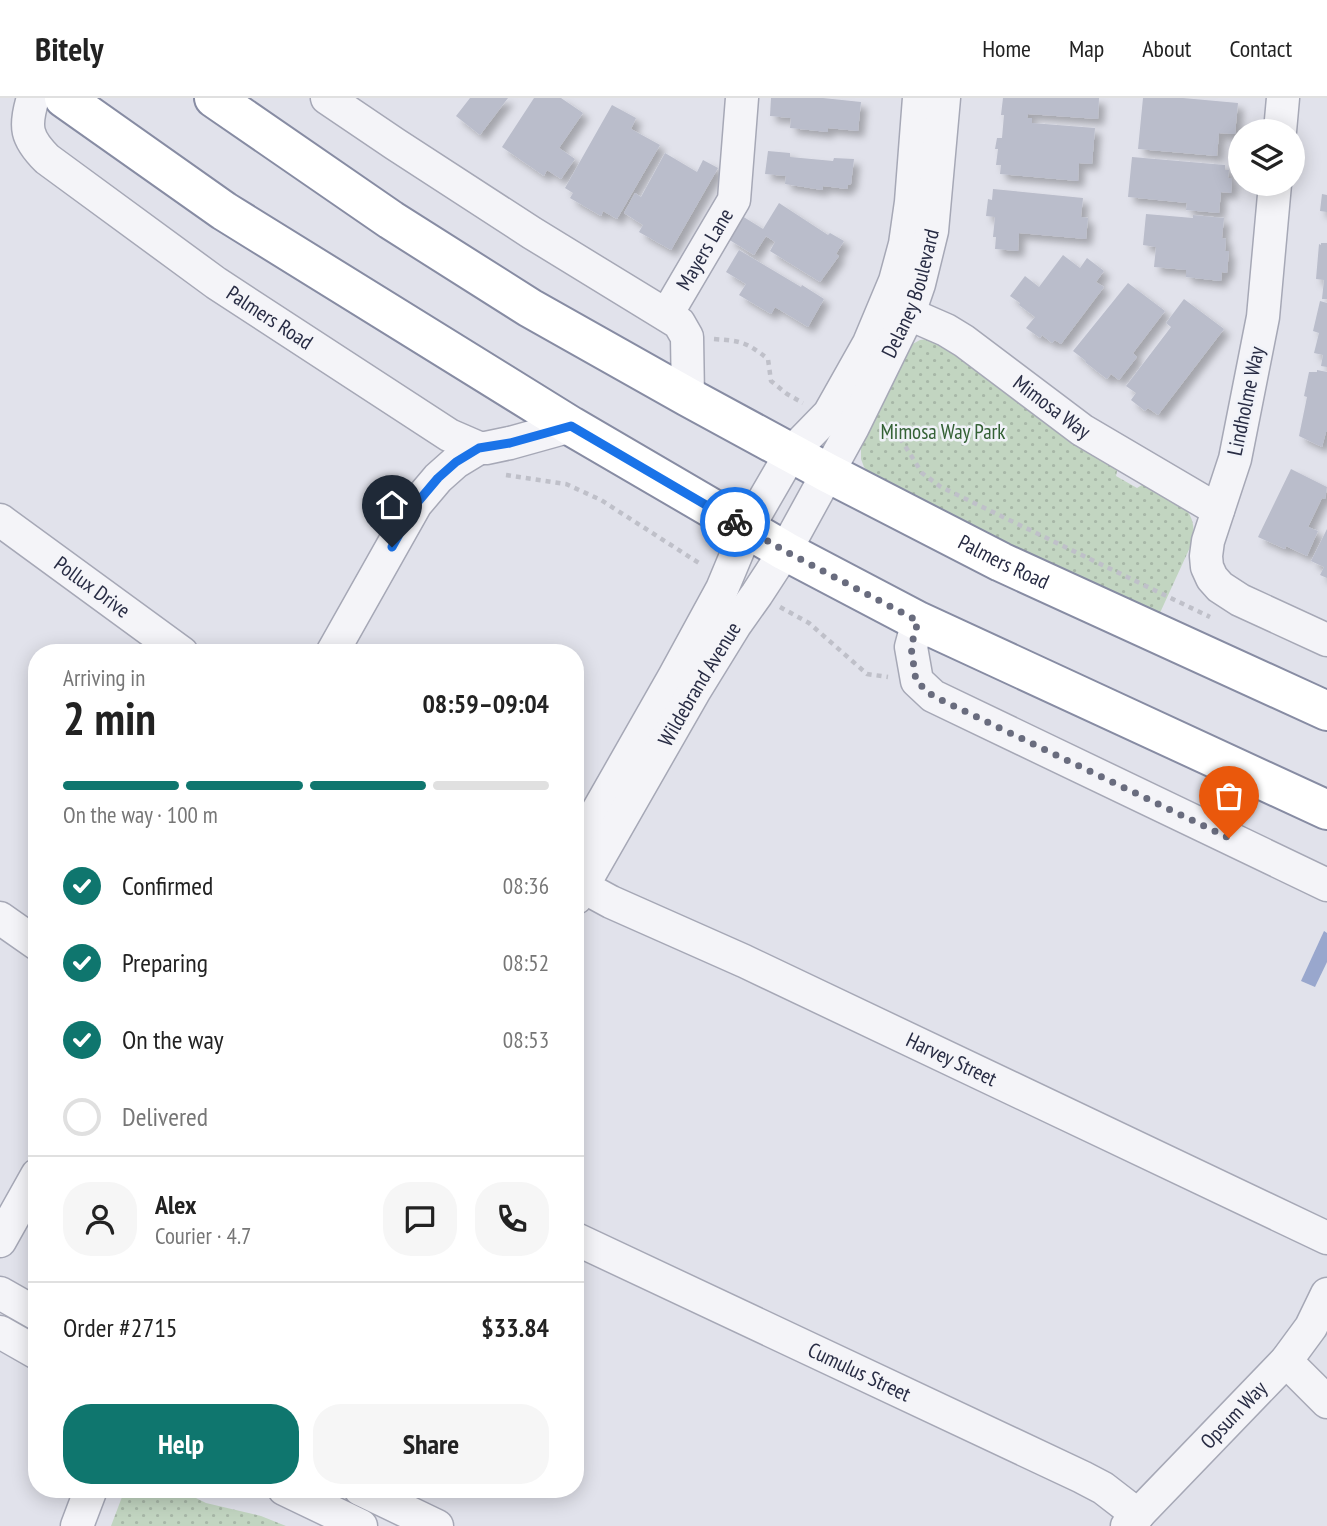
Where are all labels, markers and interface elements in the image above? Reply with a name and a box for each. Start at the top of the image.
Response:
text: Bitely [35,27,104,70]
text: Home [982,33,1031,64]
text: Map [1069,33,1104,64]
text: About [1142,33,1191,64]
text: Contact [1229,33,1292,64]
map controls [1228,119,1305,196]
button: layers [1228,119,1305,196]
street label: Mayers Lane [670,203,739,295]
street label: Delaney Boulevard [875,226,945,362]
street label: Palmers Road [221,279,318,355]
street label: Lindholme Way [1221,344,1270,458]
street label: Mimosa Way [1008,369,1095,445]
park label: Mimosa Way Park [880,418,1006,445]
pin [362,475,422,547]
icon: home [373,486,411,524]
courier [700,487,770,557]
icon: bike [716,503,754,541]
street label: Palmers Road [954,528,1053,595]
street label: Pollux Drive [49,550,136,624]
street label: Wildebrand Avenue [652,617,747,751]
text: Arriving in [63,663,145,692]
text: 08:59–09:04 [422,687,549,720]
text: 2 min [63,688,156,748]
pin [1199,766,1259,838]
icon: bag [1210,777,1248,815]
text: On the way · 100 m [63,800,218,829]
icon: check [63,867,101,905]
text: Confirmed [122,869,213,902]
text: 08:36 [503,871,549,900]
icon: check [63,944,101,982]
text: Preparing [122,946,208,979]
text: 08:52 [503,948,549,977]
icon: check [63,1021,101,1059]
text: On the way [122,1023,224,1056]
text: 08:53 [503,1025,549,1054]
street label: Harvey Street [902,1026,1002,1092]
text: Delivered [122,1100,208,1133]
button: person [63,1182,137,1256]
button: chat [383,1182,457,1256]
button: phone [475,1182,549,1256]
text: Alex [155,1188,196,1221]
text: Courier · 4.7 [155,1221,251,1250]
text: Order #2715 [63,1311,178,1344]
text: $33.84 [481,1311,549,1344]
street label: Cumulus Street [804,1336,915,1408]
street label: Opsum Way [1194,1375,1273,1455]
button: Help [63,1404,299,1484]
button: Share [313,1404,549,1484]

